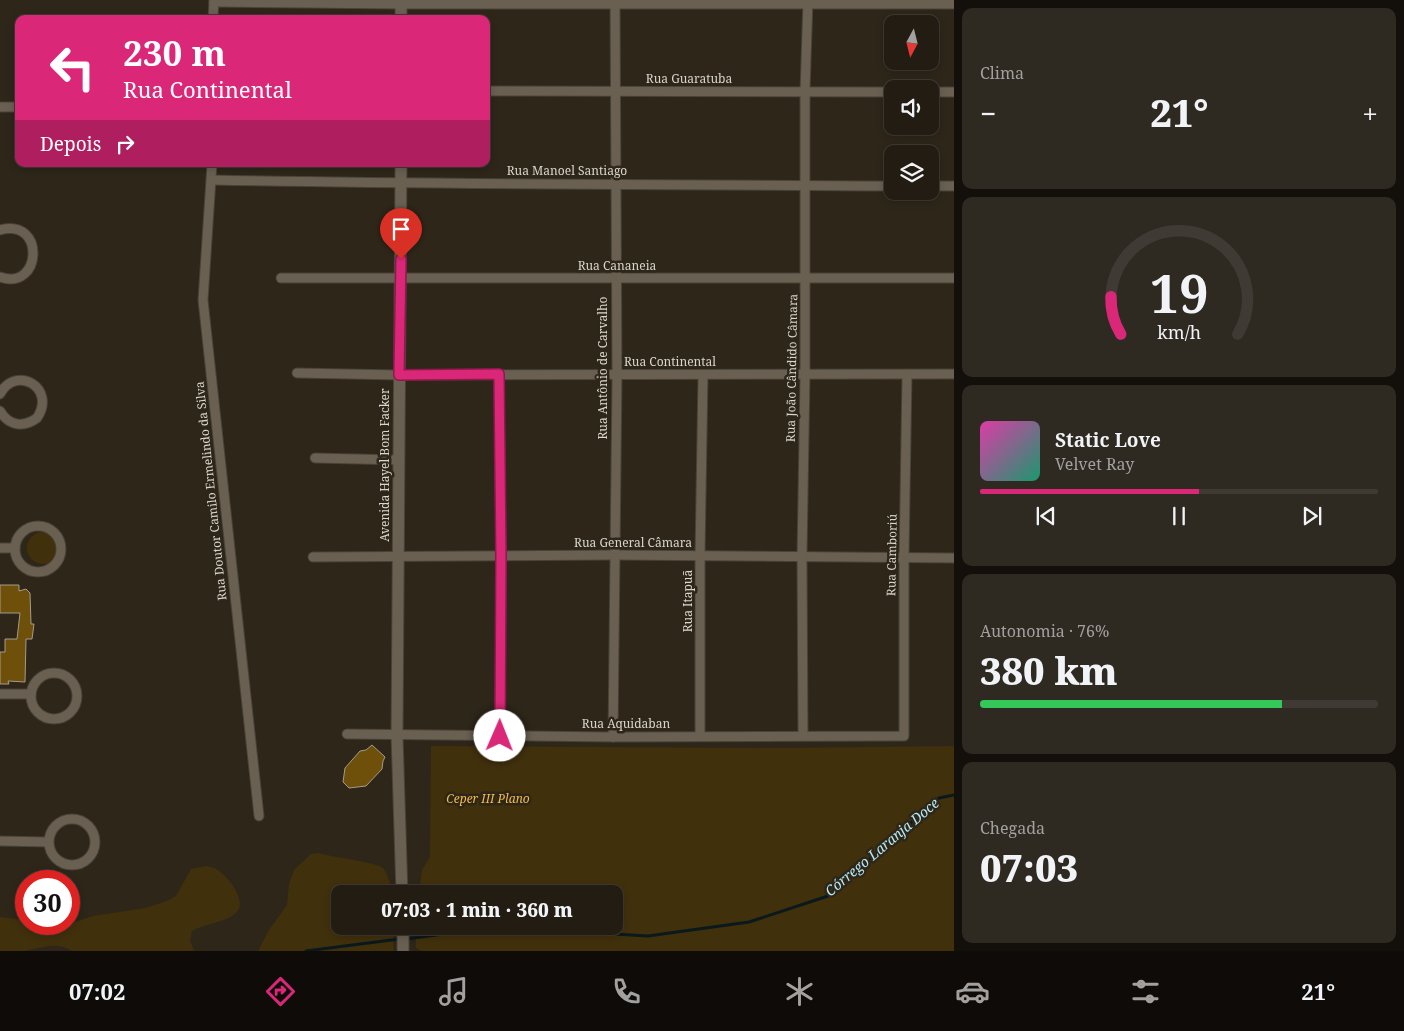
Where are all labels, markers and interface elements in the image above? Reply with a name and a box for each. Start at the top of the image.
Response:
north arrow [884,15,939,70]
map controls [884,15,939,200]
text: 230 m [123,29,226,76]
icon: left [40,35,105,100]
text: Clima [980,62,1024,84]
street label: Rua Guaratuba [646,70,732,87]
text: Rua Continental [123,74,292,104]
button: sound [884,80,939,135]
text: 21° [1150,86,1208,138]
text: − [980,94,996,132]
text: + [1362,94,1378,132]
icon: right [111,130,139,158]
text: Depois [40,131,101,157]
button: layers [884,145,939,200]
street label: Rua Manoel Santiago [507,162,627,179]
pin [380,208,422,259]
icon: arrive [387,215,415,243]
street label: Rua Cananeia [578,257,657,274]
text: 19 [1150,257,1208,328]
street label: Rua João Cândido Câmara [782,293,801,442]
street label: Rua Antônio de Carvalho [594,296,611,440]
text: km/h [1157,320,1201,344]
street label: Rua Continental [624,353,716,370]
street label: Rua Doutor Camilo Ermelindo da Silva [191,380,230,601]
street label: Avenida Hayel Bom Facker [376,388,393,542]
text: Static Love [1055,427,1161,453]
text: Velvet Ray [1055,453,1134,475]
icon: previous [1032,502,1060,530]
icon: pause [1165,502,1193,530]
icon: next [1298,502,1326,530]
street label: Rua Camboriú [882,513,901,596]
street label: Rua General Câmara [574,534,692,551]
street label: Rua Itapuã [679,570,696,632]
text: Autonomia · 76% [980,620,1109,642]
text: 380 km [980,644,1118,696]
position arrow [473,709,525,761]
street label: Rua Aquidaban [582,715,670,732]
park label: Ceper III Plano [446,790,530,807]
water label: Córrego Laranja Doce [821,793,943,900]
text: Chegada [980,817,1045,839]
text: 07:03 [980,841,1078,893]
speed limit sign: 30 [15,870,80,935]
text: 07:03 · 1 min · 360 m [381,897,573,923]
icon: directions [263,974,298,1009]
icon: music [436,974,471,1009]
icon: phone [609,974,644,1009]
icon: climate [782,974,817,1009]
icon: car [955,974,990,1009]
icon: filters [1128,974,1163,1009]
text: 07:02 [69,976,125,1006]
text: 21° [1301,976,1335,1006]

